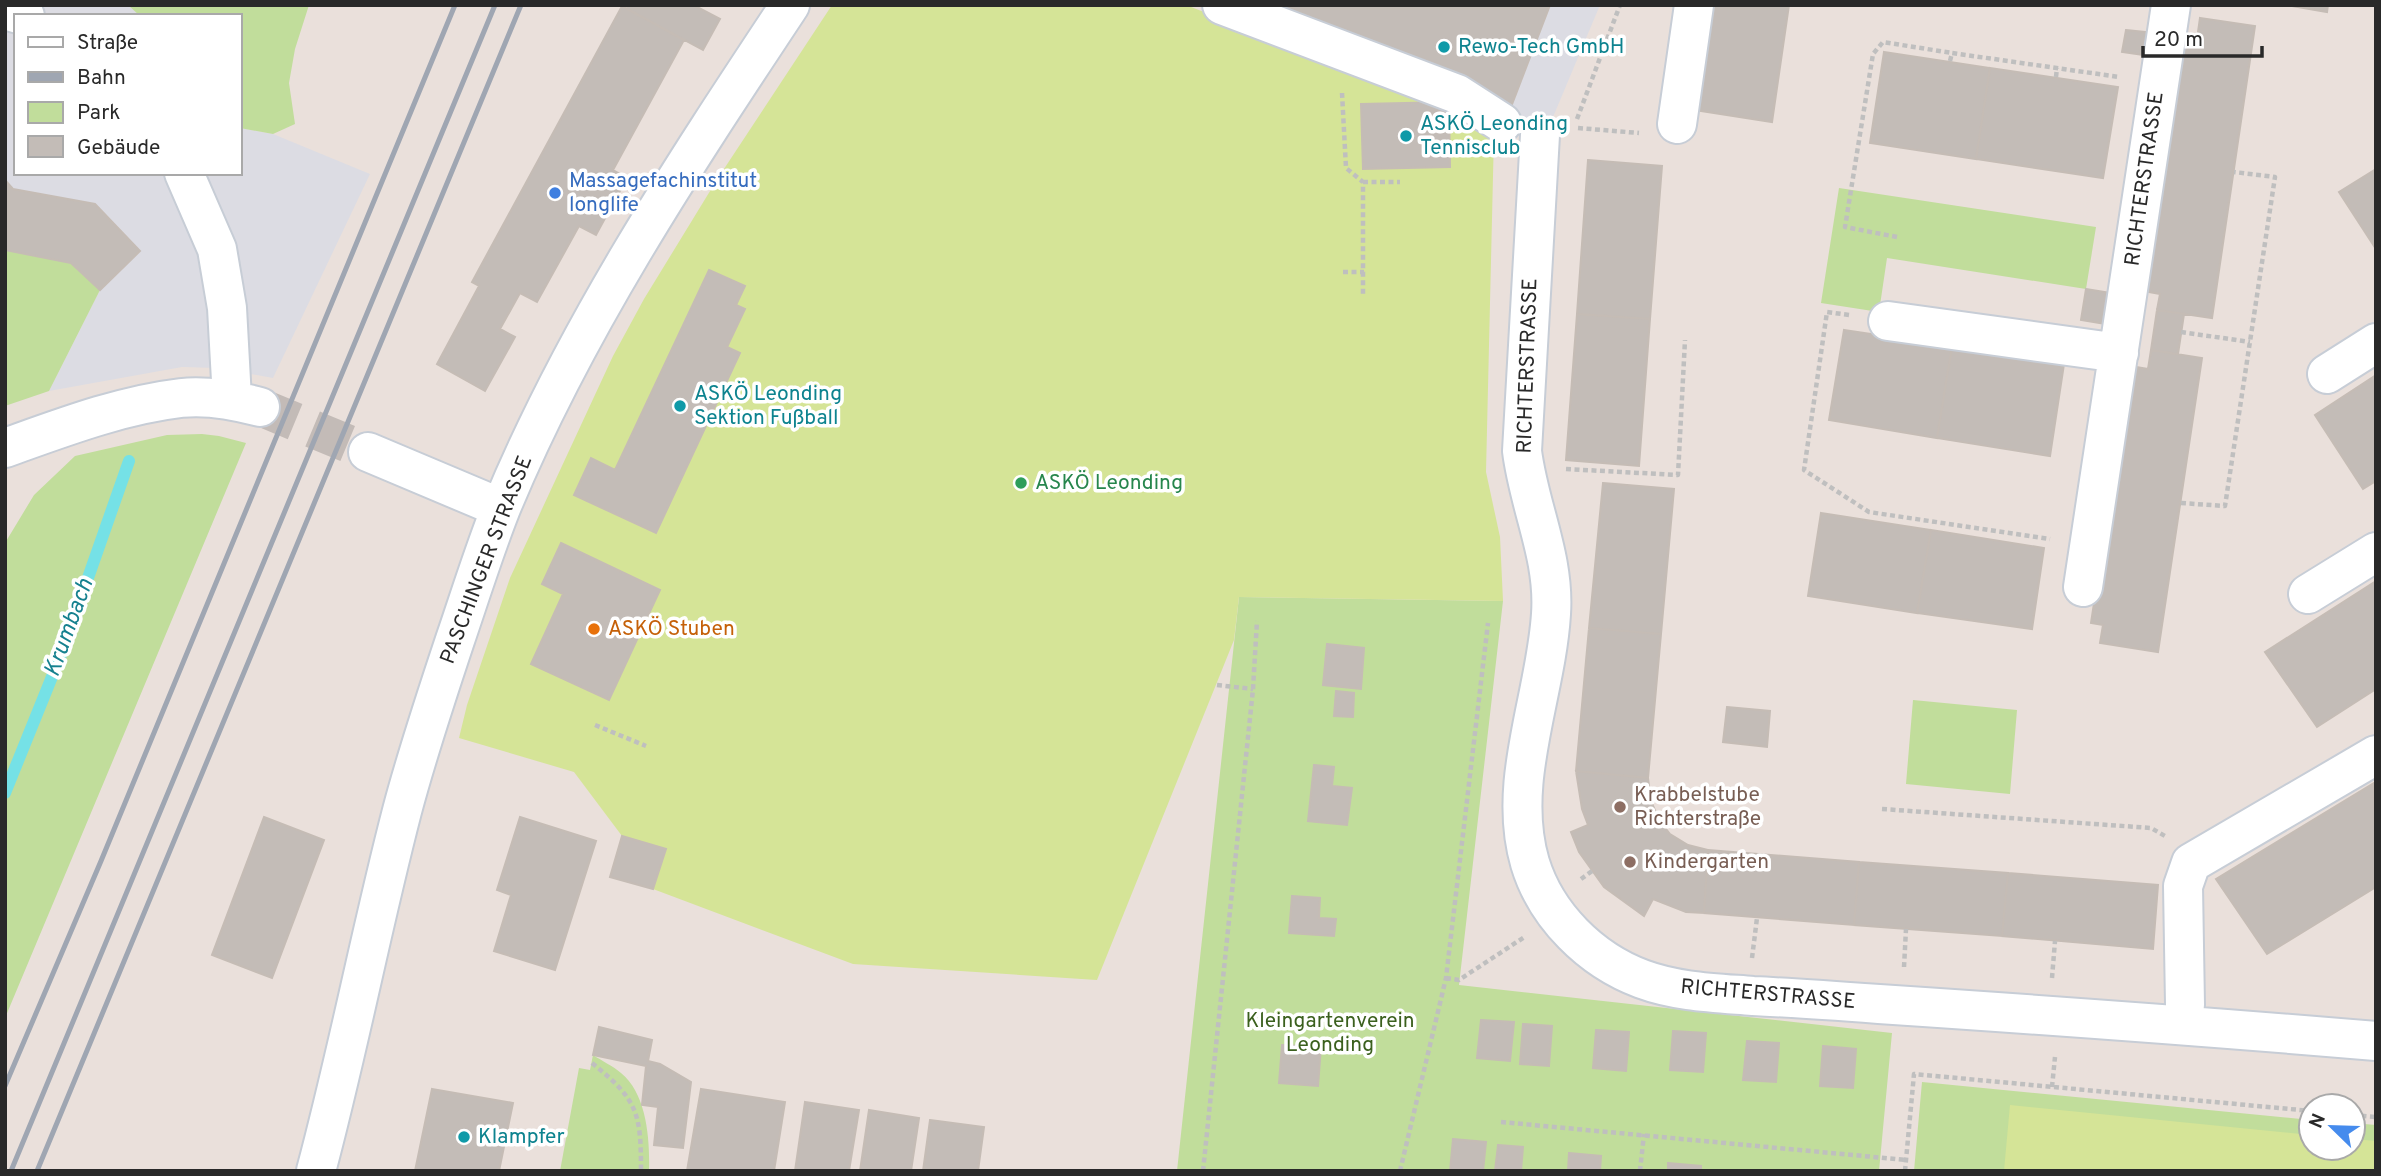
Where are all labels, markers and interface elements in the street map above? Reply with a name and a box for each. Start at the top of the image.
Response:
legend [14,14,242,175]
scale bar [2143,14,2262,58]
text: 20 m [2154,27,2203,54]
text: Straße [77,30,138,57]
place label: Rewo-Tech GmbH [1458,34,1625,61]
marker: Rewo-Tech GmbH [1436,39,1452,55]
text: Bahn [77,65,126,92]
street label: RICHTERSTRASSE [2119,90,2171,268]
text: Park [77,100,120,127]
place label: ASKÖ Leonding Tennisclub [1420,111,1568,162]
marker: ASKÖ Leonding Tennisclub [1398,128,1414,144]
text: Gebäude [77,135,160,162]
place label: Massagefachinstitut longlife [569,168,757,219]
marker: Massagefachinstitut longlife [547,185,563,201]
street label: RICHTERSTRASSE [1511,278,1545,454]
place label: ASKÖ Leonding Sektion Fußball [694,381,842,432]
marker: ASKÖ Leonding Sektion Fußball [672,398,688,414]
street label: PASCHINGER STRASSE [435,452,539,668]
place label: ASKÖ Leonding [1035,470,1183,497]
marker: ASKÖ Leonding [1013,475,1029,491]
water label: Krumbach [39,574,101,681]
place label: ASKÖ Stuben [608,616,735,643]
marker: ASKÖ Stuben [586,621,602,637]
place label: Krabbelstube Richterstraße [1634,782,1761,833]
marker: Krabbelstube Richterstraße [1612,799,1628,815]
place label: Kindergarten [1644,849,1769,876]
marker: Kindergarten [1622,854,1638,870]
street label: RICHTERSTRASSE [1679,974,1857,1016]
park label: Kleingartenverein Leonding [1245,1008,1415,1059]
north arrow [2297,1092,2367,1162]
text: N [2304,1110,2332,1132]
place label: Klampfer [478,1124,565,1151]
marker: Klampfer [456,1129,472,1145]

